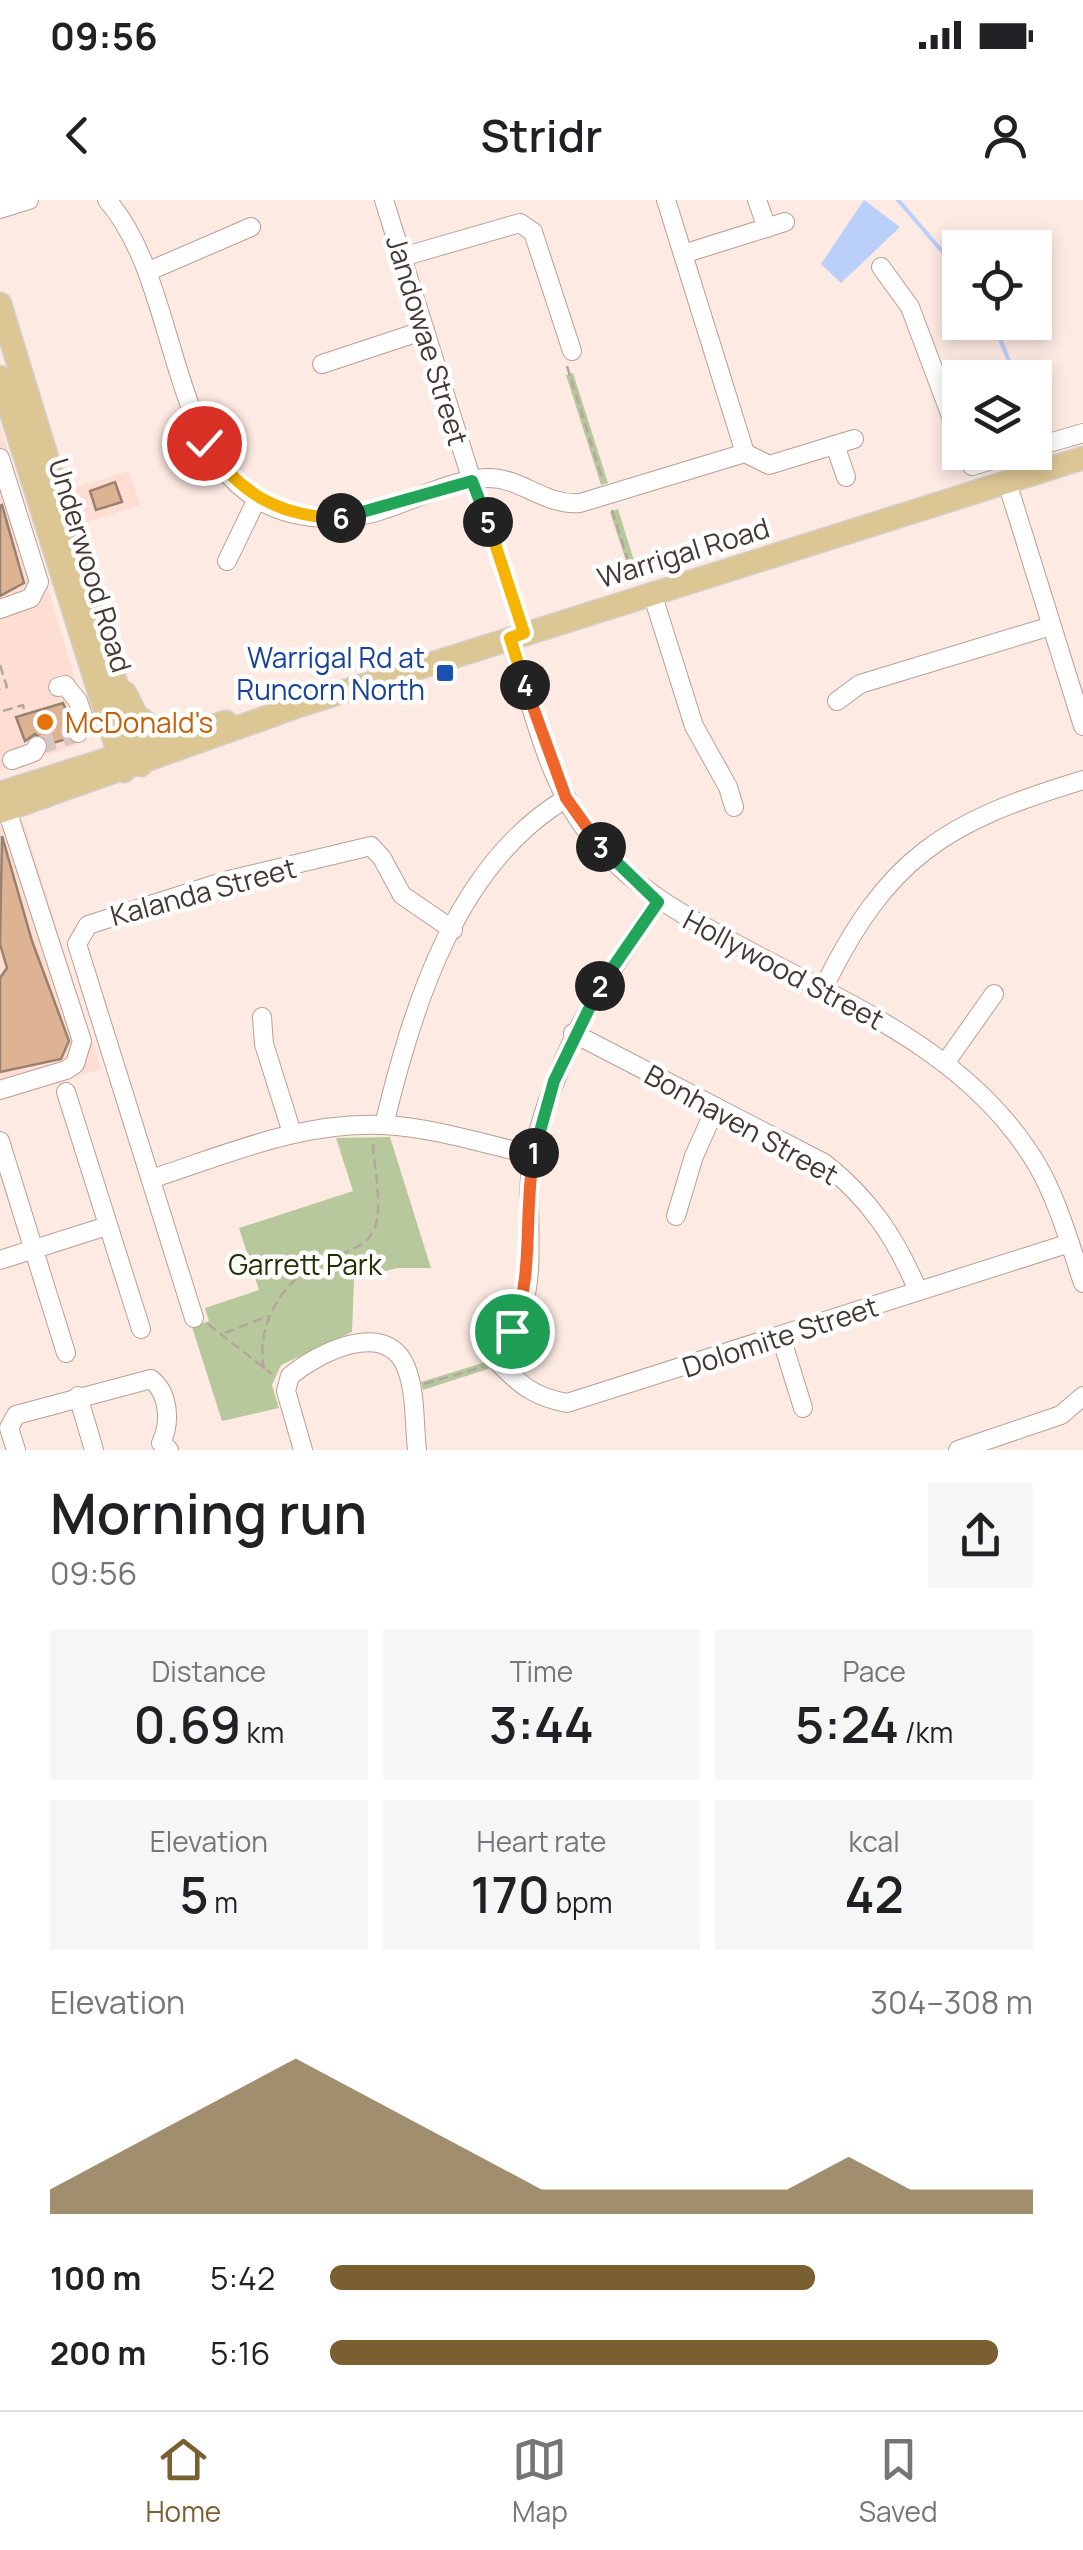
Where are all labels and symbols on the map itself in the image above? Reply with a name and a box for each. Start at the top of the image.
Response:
street label: Jandowae Street [378,230,478,450]
pin [162,401,247,486]
street label: Underwood Road [40,453,142,677]
pin: 6 [316,493,366,543]
pin: 5 [463,497,513,547]
street label: Warrigal Road [592,508,774,596]
place label: Warrigal Rd at Runcorn North [237,638,425,708]
pin: 4 [500,660,550,710]
marker: Warrigal Rd at Runcorn North [434,662,456,684]
place label: McDonald's [65,703,213,741]
marker: McDonald's [34,711,56,733]
pin: 3 [576,822,626,872]
street label: Kalanda Street [106,848,300,934]
street label: Hollywood Street [677,900,891,1038]
pin: 2 [575,961,625,1011]
street label: Bonhaven Street [638,1055,846,1193]
pin: 1 [509,1128,559,1178]
park label: Garrett Park [228,1245,383,1283]
street label: Dolomite Street [677,1286,883,1386]
pin [470,1289,555,1374]

